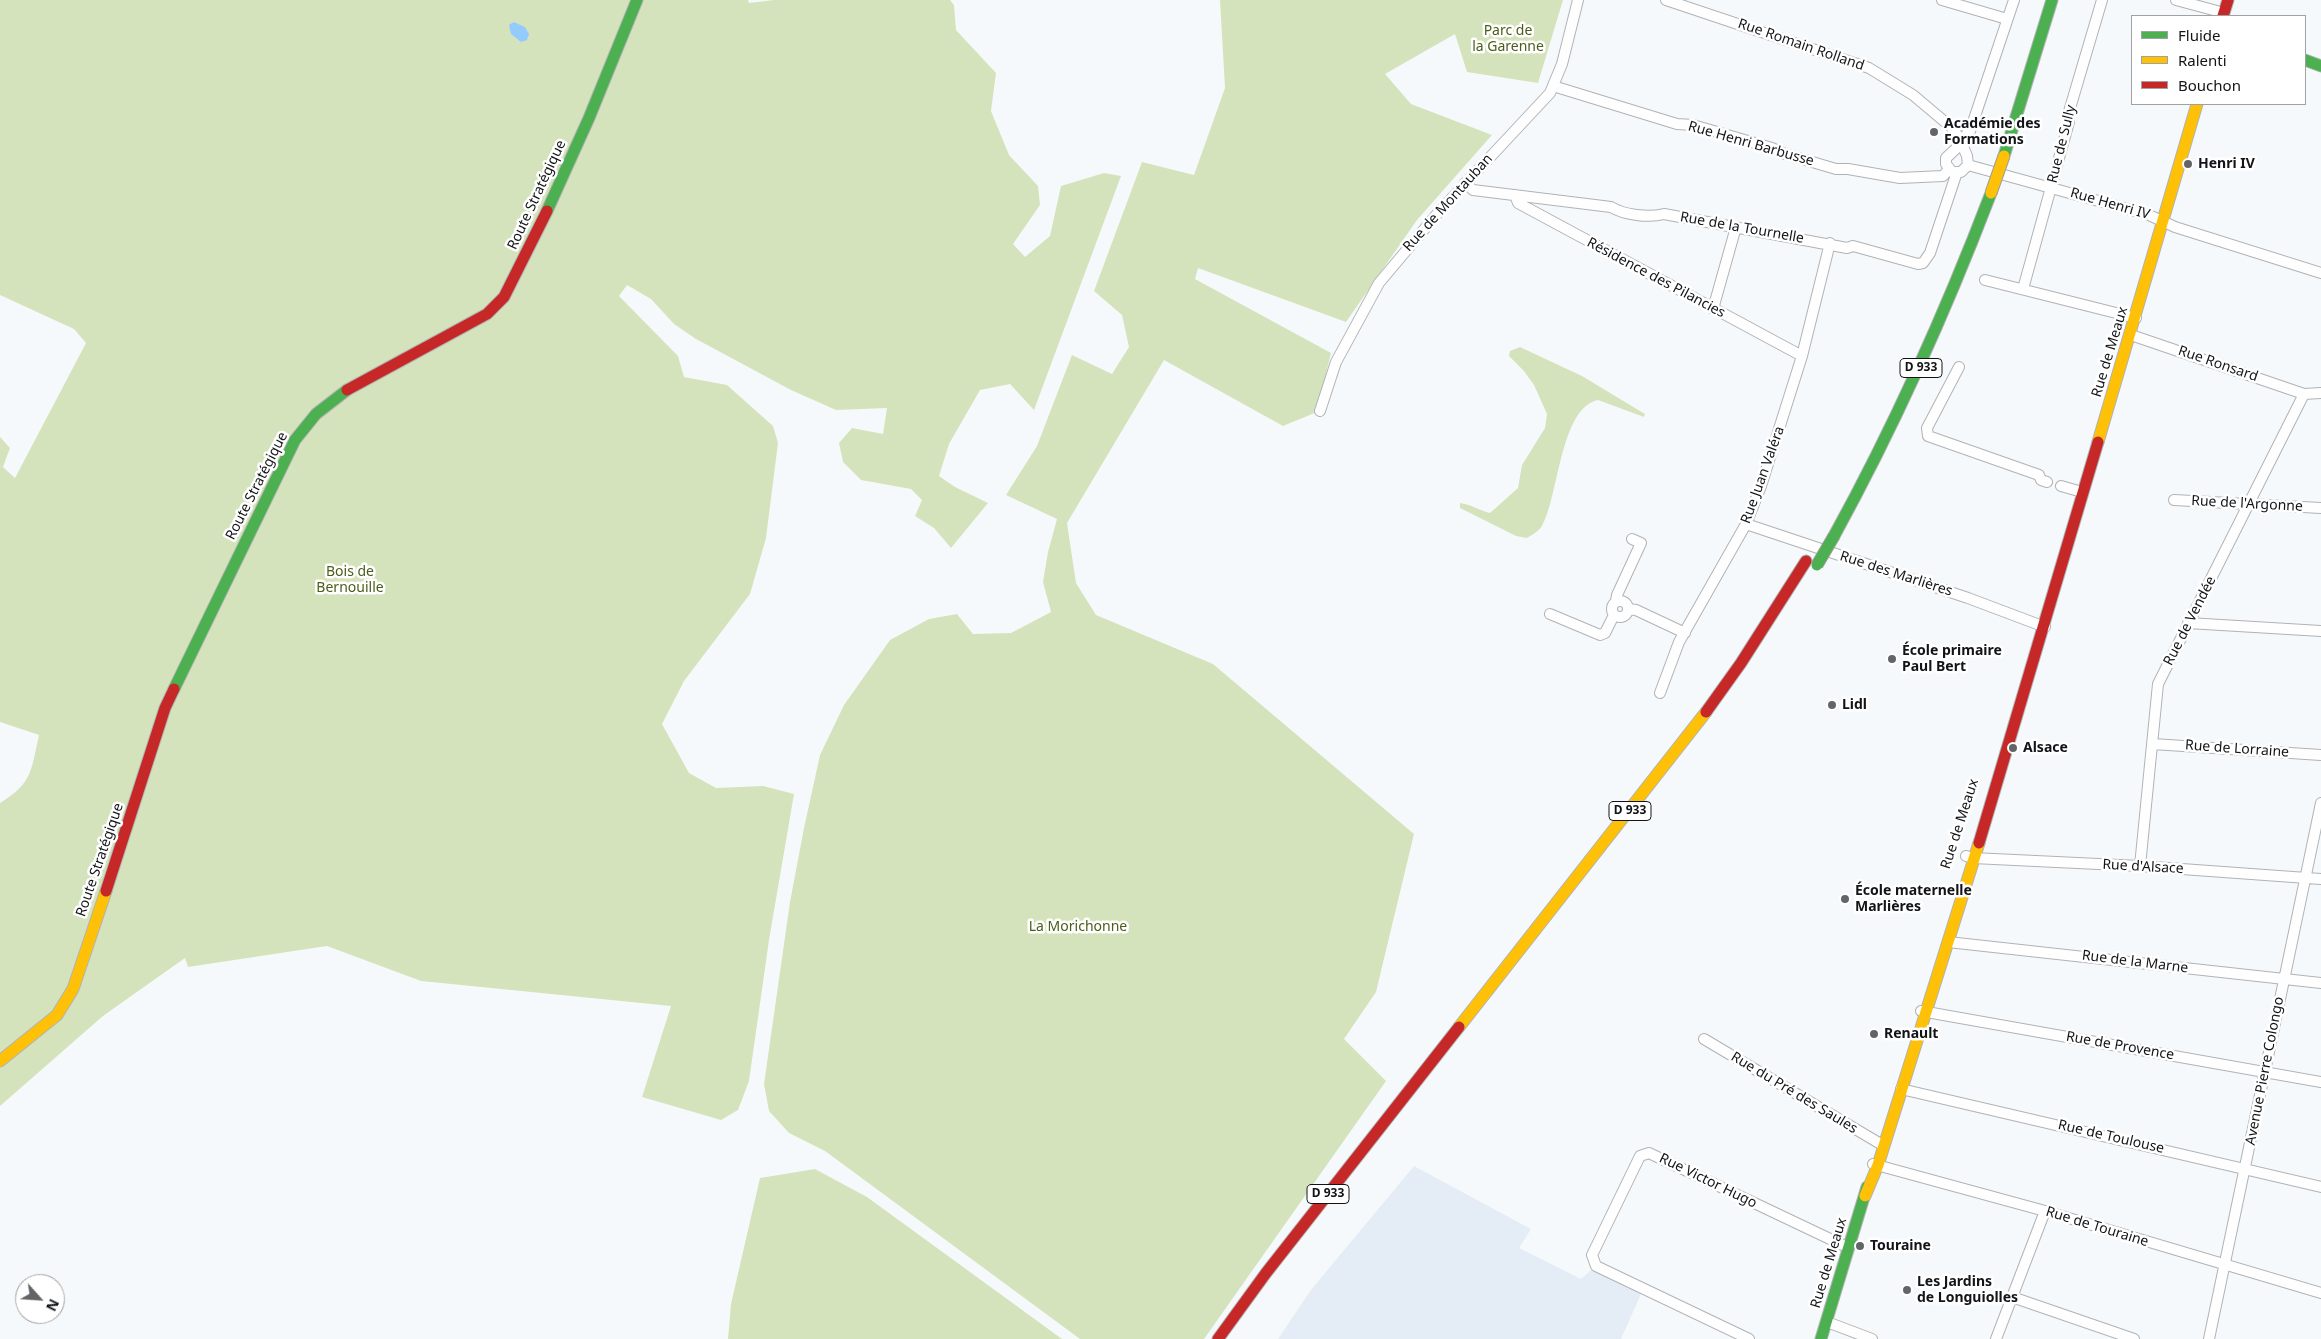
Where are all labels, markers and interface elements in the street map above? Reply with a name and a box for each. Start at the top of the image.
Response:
street label: Rue Romain Rolland [1736,15,1866,75]
legend [2131,15,2306,105]
park label: Parc de la Garenne [1472,23,1544,56]
text: Fluide [2178,25,2220,45]
text: Ralenti [2178,50,2227,70]
text: Bouchon [2178,75,2241,95]
street label: Rue de Sully [2044,103,2080,185]
place label: Académie des Formations [1944,116,2041,148]
street label: Rue Henri Barbusse [1686,118,1816,170]
marker: Académie des Formations [1928,126,1940,138]
street label: Route Stratégique [504,138,570,252]
street label: Rue de Montauban [1400,151,1496,255]
place label: Henri IV [2198,156,2255,172]
marker: Henri IV [2182,158,2194,170]
street label: Rue Henri IV [2068,185,2152,223]
street label: Rue de la Tournelle [1679,209,1805,247]
street label: Résidence des Pilancies [1584,234,1728,322]
street label: Rue de Meaux [2088,305,2132,399]
street label: Rue Ronsard [2176,342,2260,386]
road number: D 933 [1900,358,1942,378]
street label: Rue Juan Valéra [1738,424,1788,526]
street label: Route Stratégique [223,429,291,543]
street label: Rue de l'Argonne [2191,493,2303,515]
street label: Rue des Marlières [1838,548,1954,600]
park label: Bois de Bernouille [316,564,384,596]
street label: Rue de Vendée [2160,573,2220,669]
place label: École primaire Paul Bert [1902,643,2002,676]
marker: École primaire Paul Bert [1886,653,1898,665]
place label: Lidl [1842,697,1867,713]
marker: Lidl [1826,699,1838,711]
street label: Rue de Lorraine [2184,737,2290,761]
place label: Alsace [2023,740,2068,756]
marker: Alsace [2007,742,2019,754]
street label: Rue de Meaux [1938,777,1982,871]
street label: Route Stratégique [73,801,127,919]
road number: D 933 [1609,801,1651,820]
street label: Rue d'Alsace [2102,856,2184,878]
place label: École maternelle Marlières [1855,883,1972,916]
marker: École maternelle Marlières [1839,893,1851,905]
park label: La Morichonne [1029,919,1127,935]
street label: Rue de la Marne [2081,947,2189,977]
street label: Avenue Pierre Colongo [2242,995,2288,1147]
place label: Renault [1884,1026,1938,1042]
marker: Renault [1868,1028,1880,1040]
street label: Rue de Provence [2065,1028,2175,1064]
street label: Rue du Pré des Saules [1728,1049,1860,1137]
street label: Rue de Toulouse [2056,1117,2166,1157]
street label: Rue Victor Hugo [1656,1150,1760,1212]
road number: D 933 [1307,1184,1349,1204]
street label: Rue de Touraine [2044,1203,2150,1251]
street label: Rue de Meaux [1807,1216,1851,1310]
place label: Touraine [1870,1238,1931,1254]
marker: Touraine [1854,1240,1866,1252]
north arrow [15,1274,65,1324]
place label: Les Jardins de Longuiolles [1917,1274,2018,1306]
marker: Les Jardins de Longuiolles [1901,1284,1913,1296]
text: N [42,1296,64,1315]

